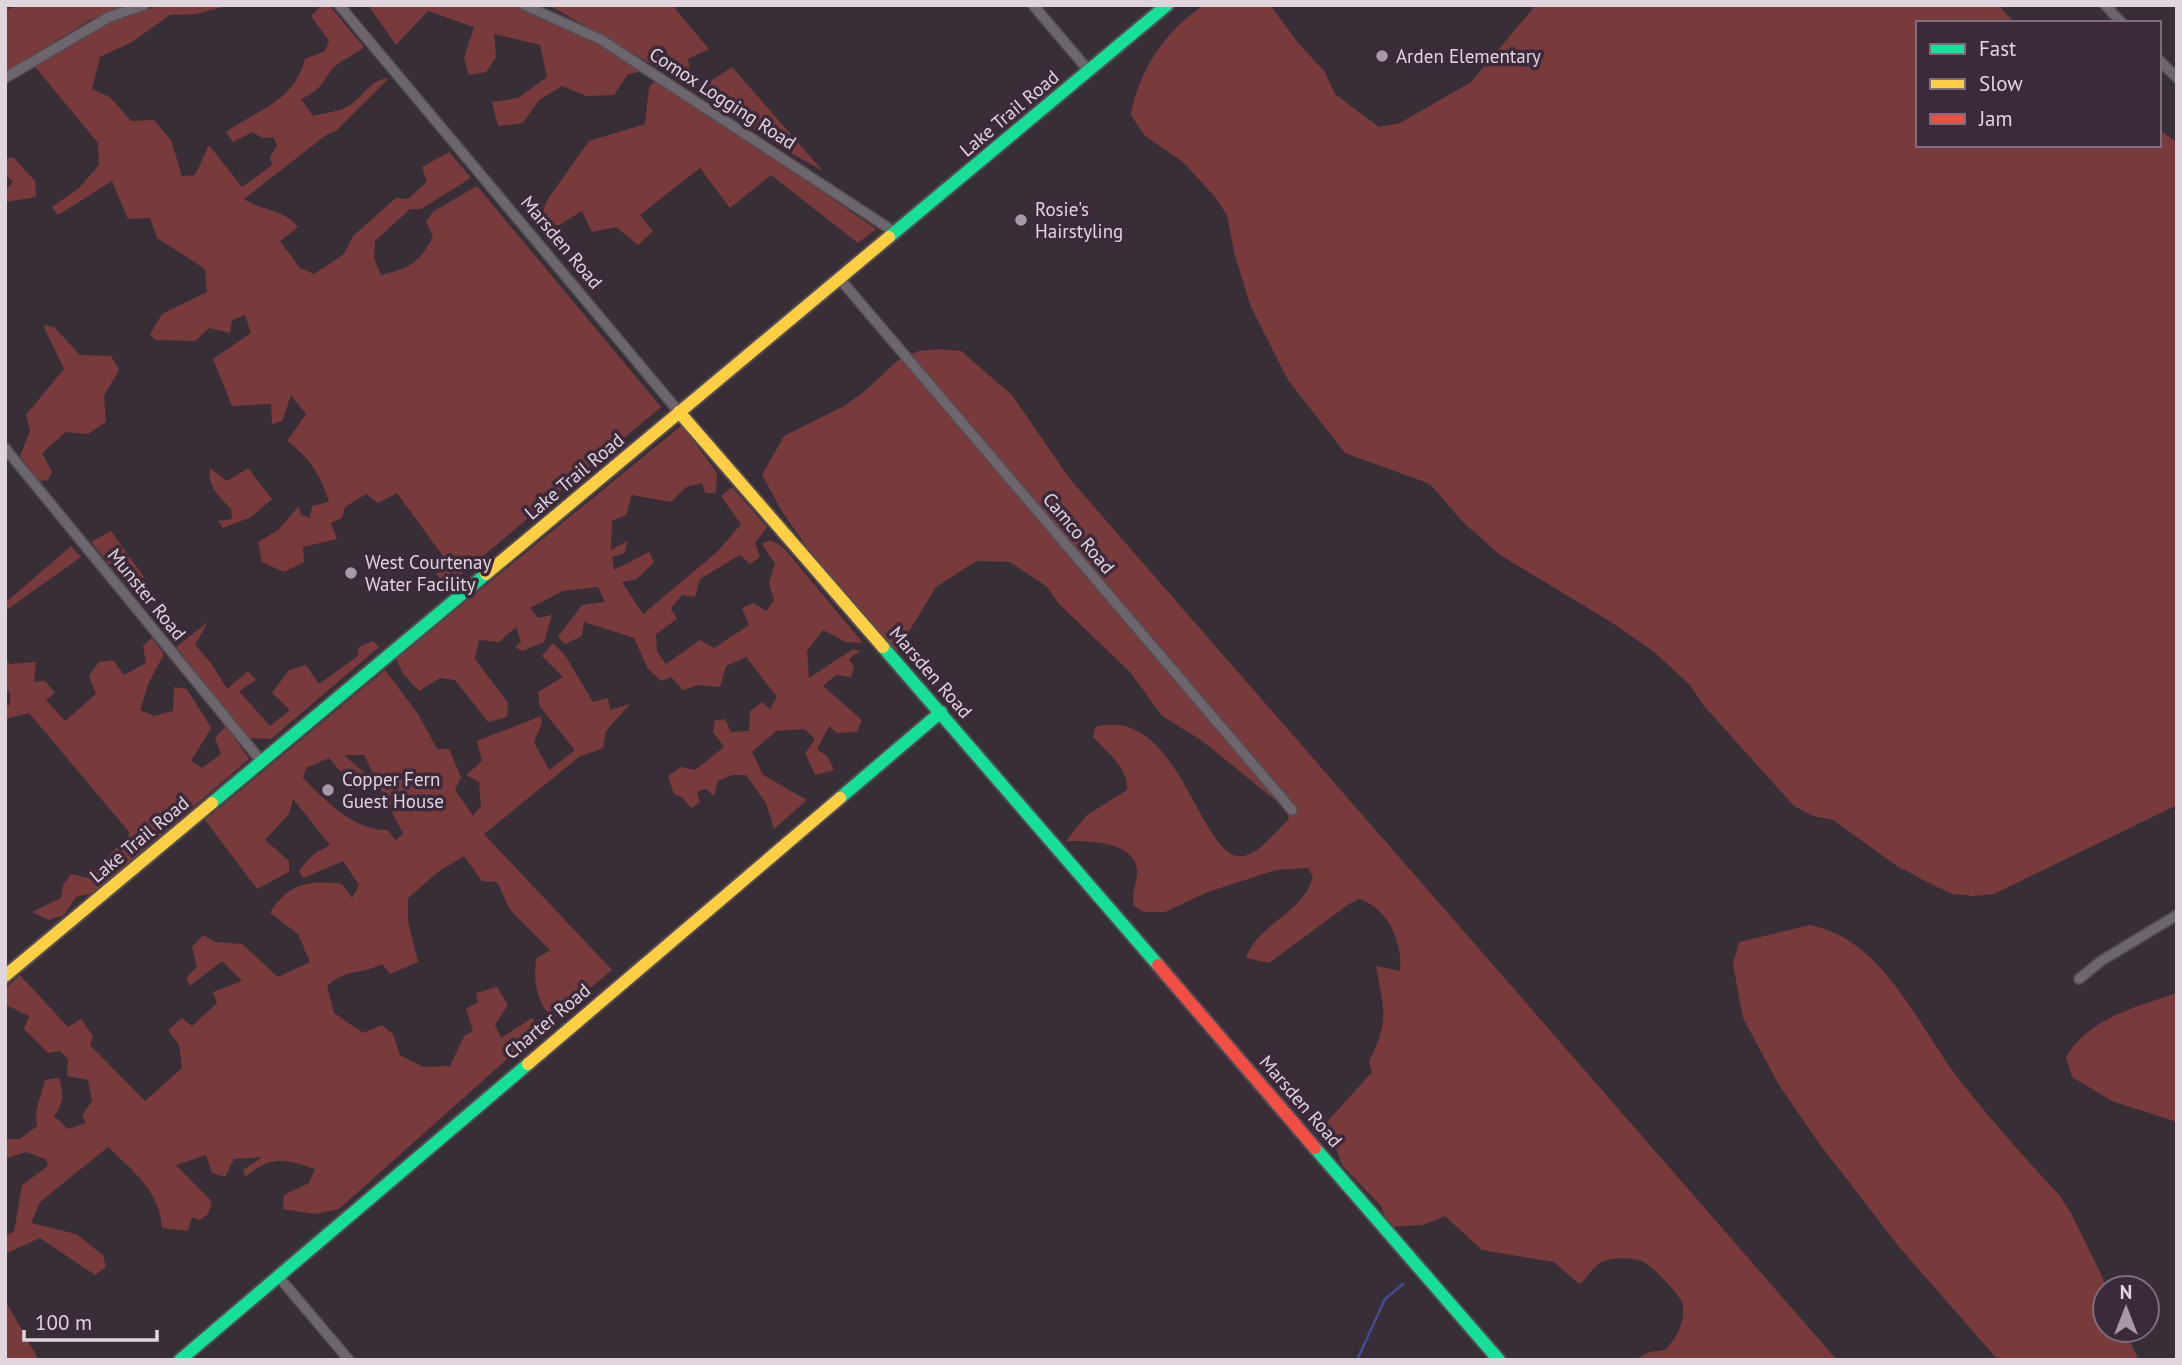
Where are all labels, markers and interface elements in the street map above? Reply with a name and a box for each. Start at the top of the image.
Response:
legend [1916,21,2161,147]
text: Fast [1979,35,2016,62]
street label: Comox Logging Road [645,42,801,154]
place label: Arden Elementary [1396,44,1541,68]
marker: Arden Elementary [1374,48,1390,64]
street label: Lake Trail Road [954,65,1064,161]
text: Slow [1979,70,2023,97]
text: Jam [1978,105,2013,132]
street label: Marsden Road [516,190,608,294]
place label: Rosie's Hairstyling [1035,197,1123,243]
marker: Rosie's Hairstyling [1013,212,1029,228]
street label: Lake Trail Road [519,428,629,524]
street label: Camco Road [1038,487,1120,579]
street label: Munster Road [103,543,191,645]
place label: West Courtenay Water Facility [365,550,491,596]
marker: West Courtenay Water Facility [343,565,359,581]
street label: Marsden Road [884,621,978,723]
place label: Copper Fern Guest House [342,767,444,813]
marker: Copper Fern Guest House [320,782,336,798]
street label: Lake Trail Road [84,791,194,887]
street label: Charter Road [499,978,595,1064]
street label: Marsden Road [1254,1050,1348,1152]
north arrow [2091,1274,2161,1344]
text: N [2120,1280,2132,1304]
scale bar [24,1298,158,1342]
text: 100 m [35,1309,92,1336]

